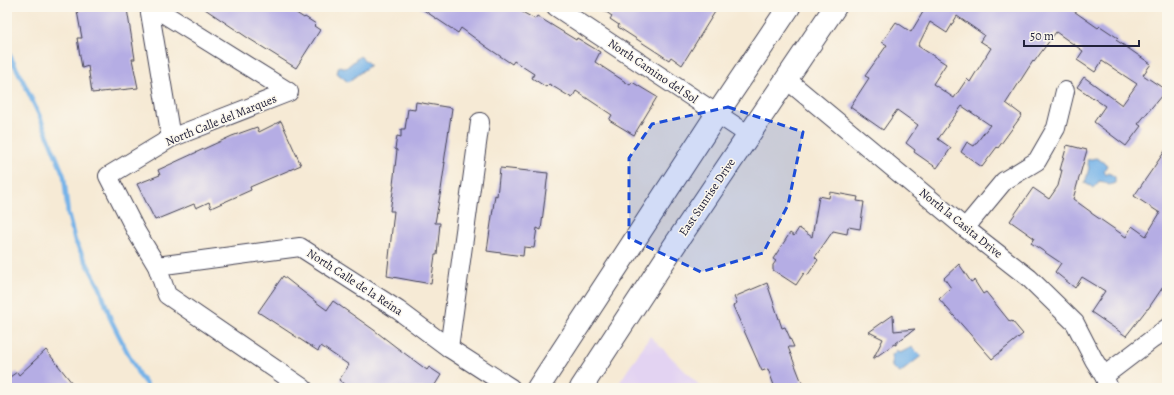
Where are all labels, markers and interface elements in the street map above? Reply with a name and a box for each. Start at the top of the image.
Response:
scale bar [1024,22,1139,48]
text: 50 m [1030,28,1054,44]
street label: North Camino del Sol [605,35,701,107]
street label: North Calle del Marques [163,90,279,150]
street label: East Sunrise Drive [675,155,739,239]
street label: North la Casita Drive [916,184,1006,262]
street label: North Calle de la Reina [304,245,406,319]

